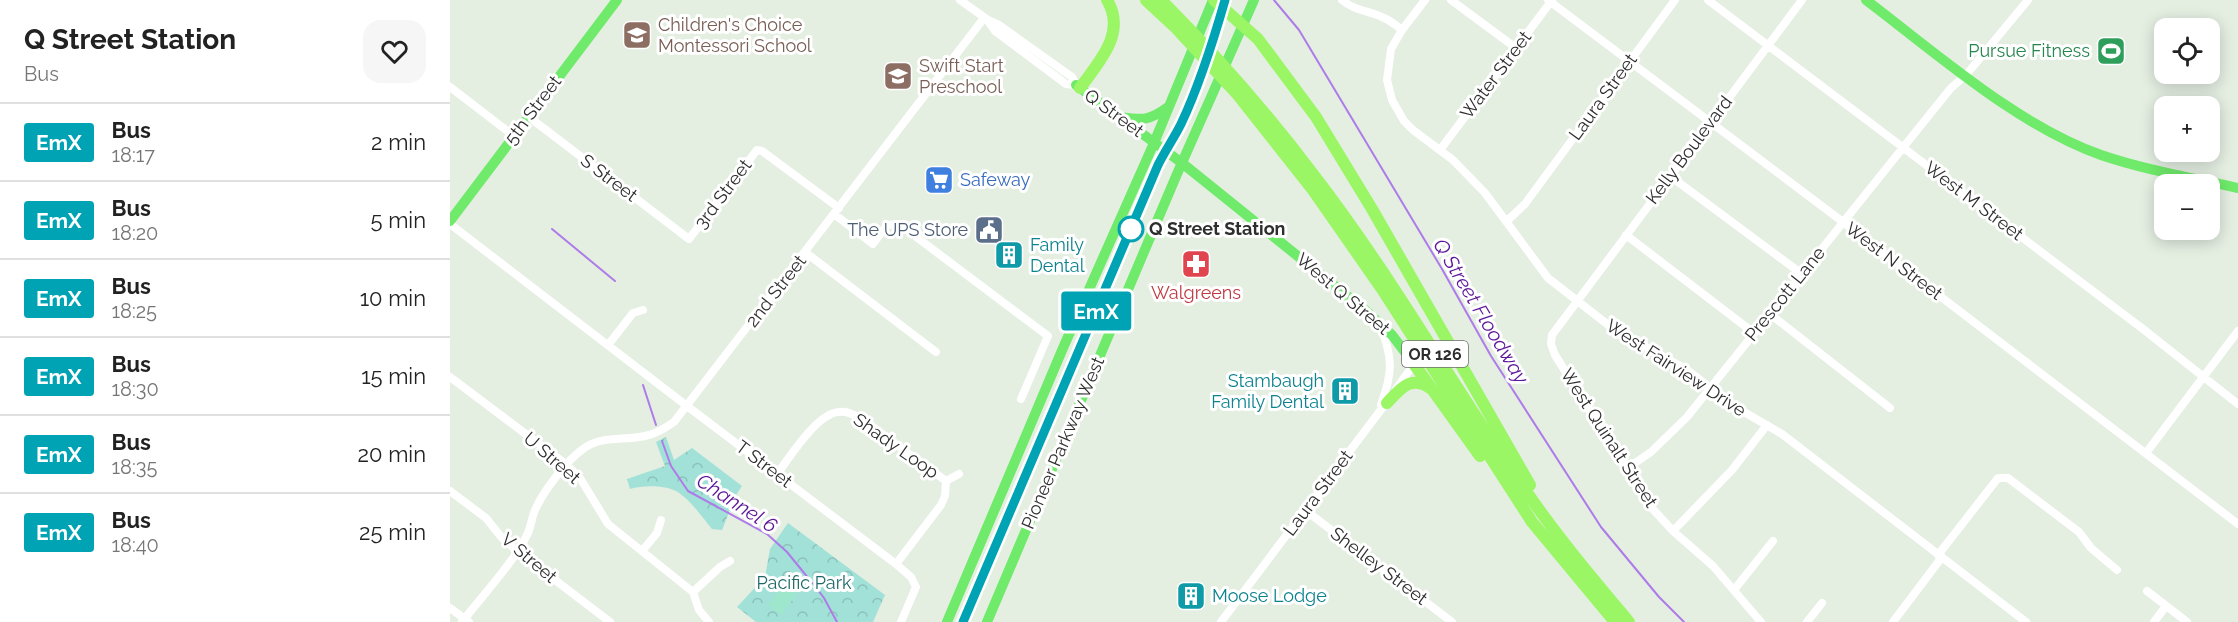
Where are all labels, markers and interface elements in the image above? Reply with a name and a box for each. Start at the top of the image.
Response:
place label: Children's Choice Montessori School [658,14,812,56]
map controls [2154,18,2220,240]
button: locate [2154,18,2220,84]
school or university icon: Children's Choice Montessori School [621,19,653,51]
button: heart [363,20,426,83]
text: Q Street Station [24,23,236,56]
street label: Water Street [1456,27,1535,123]
sports icon: Pursue Fitness [2095,35,2127,67]
place label: Pursue Fitness [1968,40,2090,61]
street label: Laura Street [1564,49,1641,144]
place label: Swift Start Preschool [919,55,1004,97]
school or university icon: Swift Start Preschool [882,60,914,92]
text: Bus [24,62,59,86]
street label: 5th Street [500,71,565,148]
street label: Q Street [1081,84,1148,141]
street label: Kelly Boulevard [1641,91,1736,208]
button: + [2154,96,2220,162]
text: Bus [112,117,151,143]
text: 2 min [371,129,426,155]
text: EmX [36,130,82,155]
text: 18:17 [112,143,155,167]
street label: S Street [577,150,642,206]
street label: 3rd Street [690,155,755,233]
street label: West M Street [1921,157,2028,244]
supermarket icon: Safeway [923,164,955,196]
place label: Safeway [960,169,1031,190]
button: − [2154,174,2220,240]
text: Bus [112,195,151,221]
text: 5 min [371,207,426,233]
text: EmX [36,208,82,233]
public building icon: The UPS Store [973,214,1005,246]
marker: Q Street Station [1118,216,1144,242]
street label: West N Street [1842,217,1947,304]
place label: Q Street Station [1149,218,1285,239]
place label: The UPS Store [847,219,968,240]
text: 18:20 [112,221,158,245]
place label: Family Dental [1030,234,1085,276]
water label: Q Street Floodway [1428,234,1534,389]
building icon: Family Dental [993,239,1025,271]
street label: Prescott Lane [1740,242,1829,345]
pharmacy icon: Walgreens [1180,248,1212,280]
street label: West Q Street [1292,248,1394,339]
street label: 2nd Street [741,251,810,331]
text: Bus [112,273,151,299]
place label: Walgreens [1151,282,1241,303]
text: 10 min [360,285,426,311]
text: EmX [36,286,82,311]
line badge: EmX [1062,292,1130,330]
text: 18:25 [112,299,157,323]
text: EmX [1073,299,1119,324]
street label: West Fairview Drive [1602,315,1750,421]
road number: OR 126 [1402,341,1468,367]
text: Bus [112,351,151,377]
street label: Pioneer Parkway West [1017,354,1108,532]
text: 15 min [361,363,426,389]
text: EmX [36,364,82,389]
street label: West Quinalt Street [1557,364,1662,511]
place label: Stambaugh Family Dental [1211,370,1324,412]
building icon: Stambaugh Family Dental [1329,375,1361,407]
text: 18:30 [112,377,159,401]
street label: Shady Loop [850,409,943,483]
street label: U Street [520,427,585,488]
text: Bus [112,429,151,455]
street label: T Street [732,436,797,492]
text: 20 min [358,441,426,467]
text: EmX [36,442,82,467]
street label: Laura Street [1279,446,1357,540]
text: 18:35 [112,455,157,479]
water label: Channel 6 [692,468,782,538]
text: Bus [112,507,151,533]
text: 25 min [359,519,426,545]
text: EmX [36,520,82,545]
street label: Shelley Street [1327,522,1432,609]
street label: V Street [497,528,561,587]
text: 18:40 [112,533,159,557]
park label: Pacific Park [756,572,852,593]
building icon: Moose Lodge [1175,580,1207,612]
place label: Moose Lodge [1212,585,1327,606]

